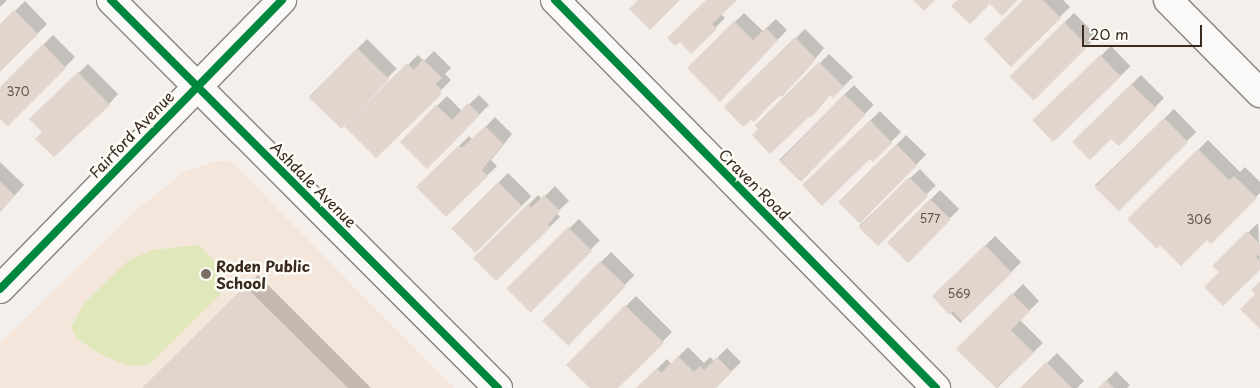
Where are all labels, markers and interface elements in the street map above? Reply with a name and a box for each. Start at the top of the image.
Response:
scale bar [1085,15,1205,47]
text: 20 m [1090,22,1129,45]
house number: 370 [7,85,29,99]
street label: Fairford Avenue [85,86,177,182]
street label: Ashdale Avenue [267,137,361,231]
street label: Craven Road [716,145,794,223]
house number: 577 [920,212,940,226]
house number: 306 [1186,213,1212,227]
place label: Roden Public School [216,256,311,291]
marker: Roden Public School [200,268,212,280]
house number: 569 [947,287,971,301]

